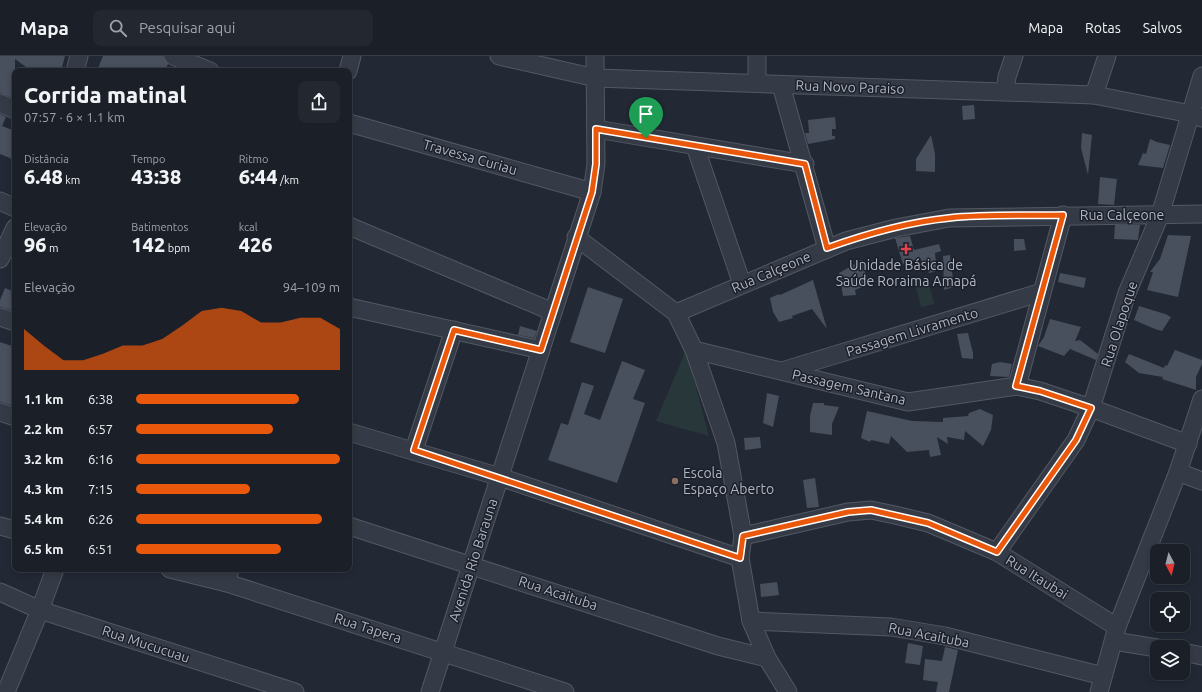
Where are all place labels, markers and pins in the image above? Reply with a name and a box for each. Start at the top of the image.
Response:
pin [629,97,663,138]
marker: Unidade Básica de Saúde Roraima Amapá [900,243,912,255]
place label: Unidade Básica de Saúde Roraima Amapá [836,257,976,289]
place label: Escola Espaço Aberto [683,465,774,497]
marker: Escola Espaço Aberto [670,476,680,486]

